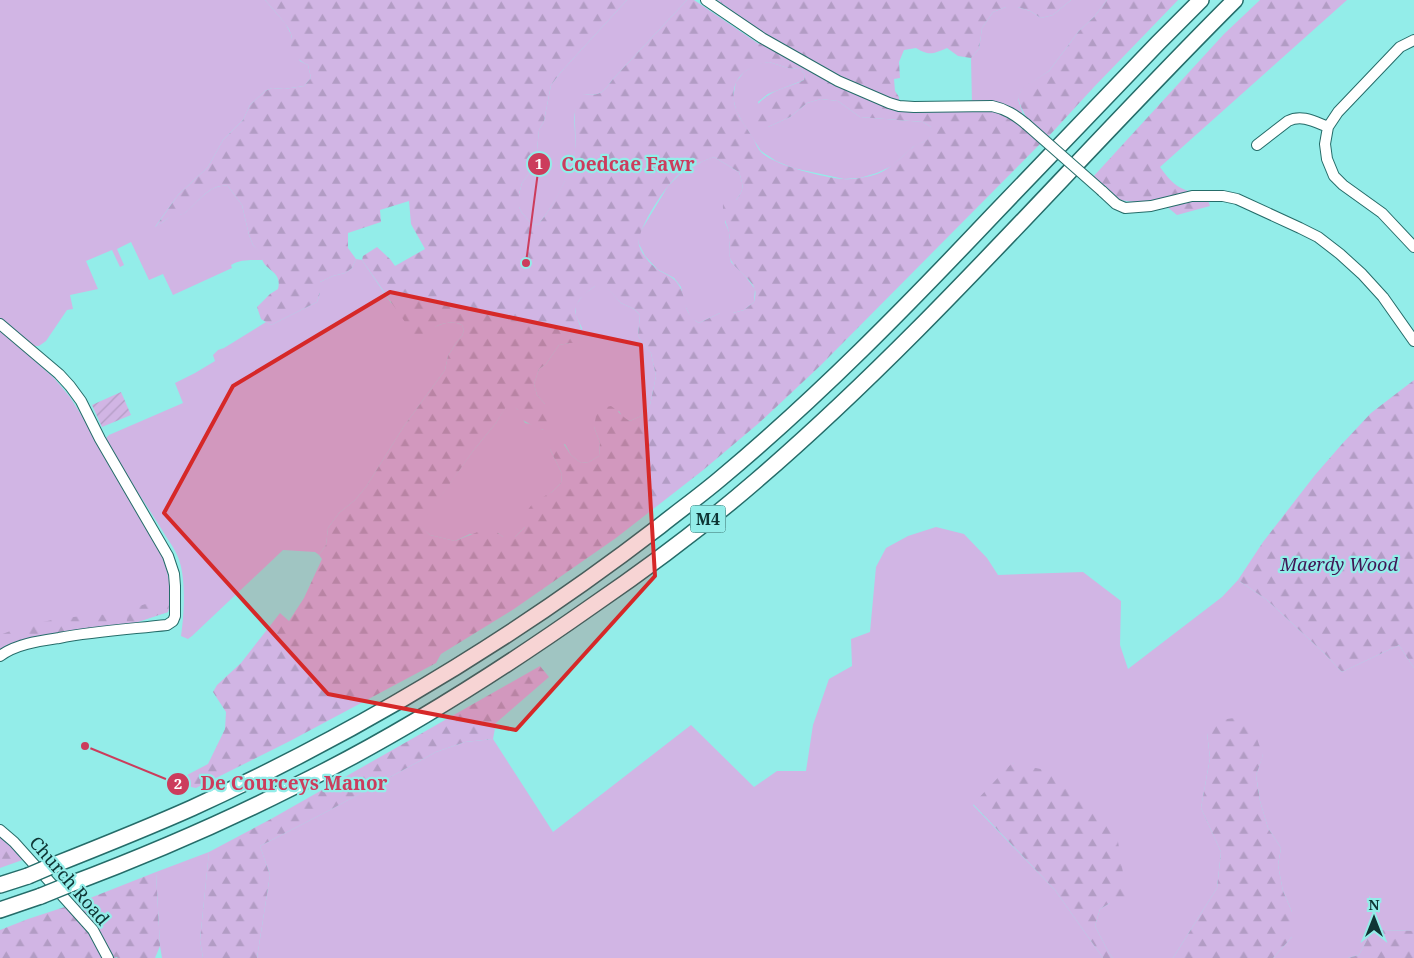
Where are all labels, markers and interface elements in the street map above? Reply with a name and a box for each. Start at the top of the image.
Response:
callout: Coedcae Fawr [526,147,705,181]
text: Coedcae Fawr [561,151,695,177]
text: 1 [535,153,543,173]
road number: M4 [690,506,726,532]
park label: Maerdy Wood [1279,552,1398,576]
callout: De Courceys Manor [166,767,398,801]
text: De Courceys Manor [200,770,388,796]
text: 2 [174,773,182,793]
street label: Church Road [24,831,115,930]
north arrow [1349,893,1399,943]
text: N [1368,895,1380,914]

